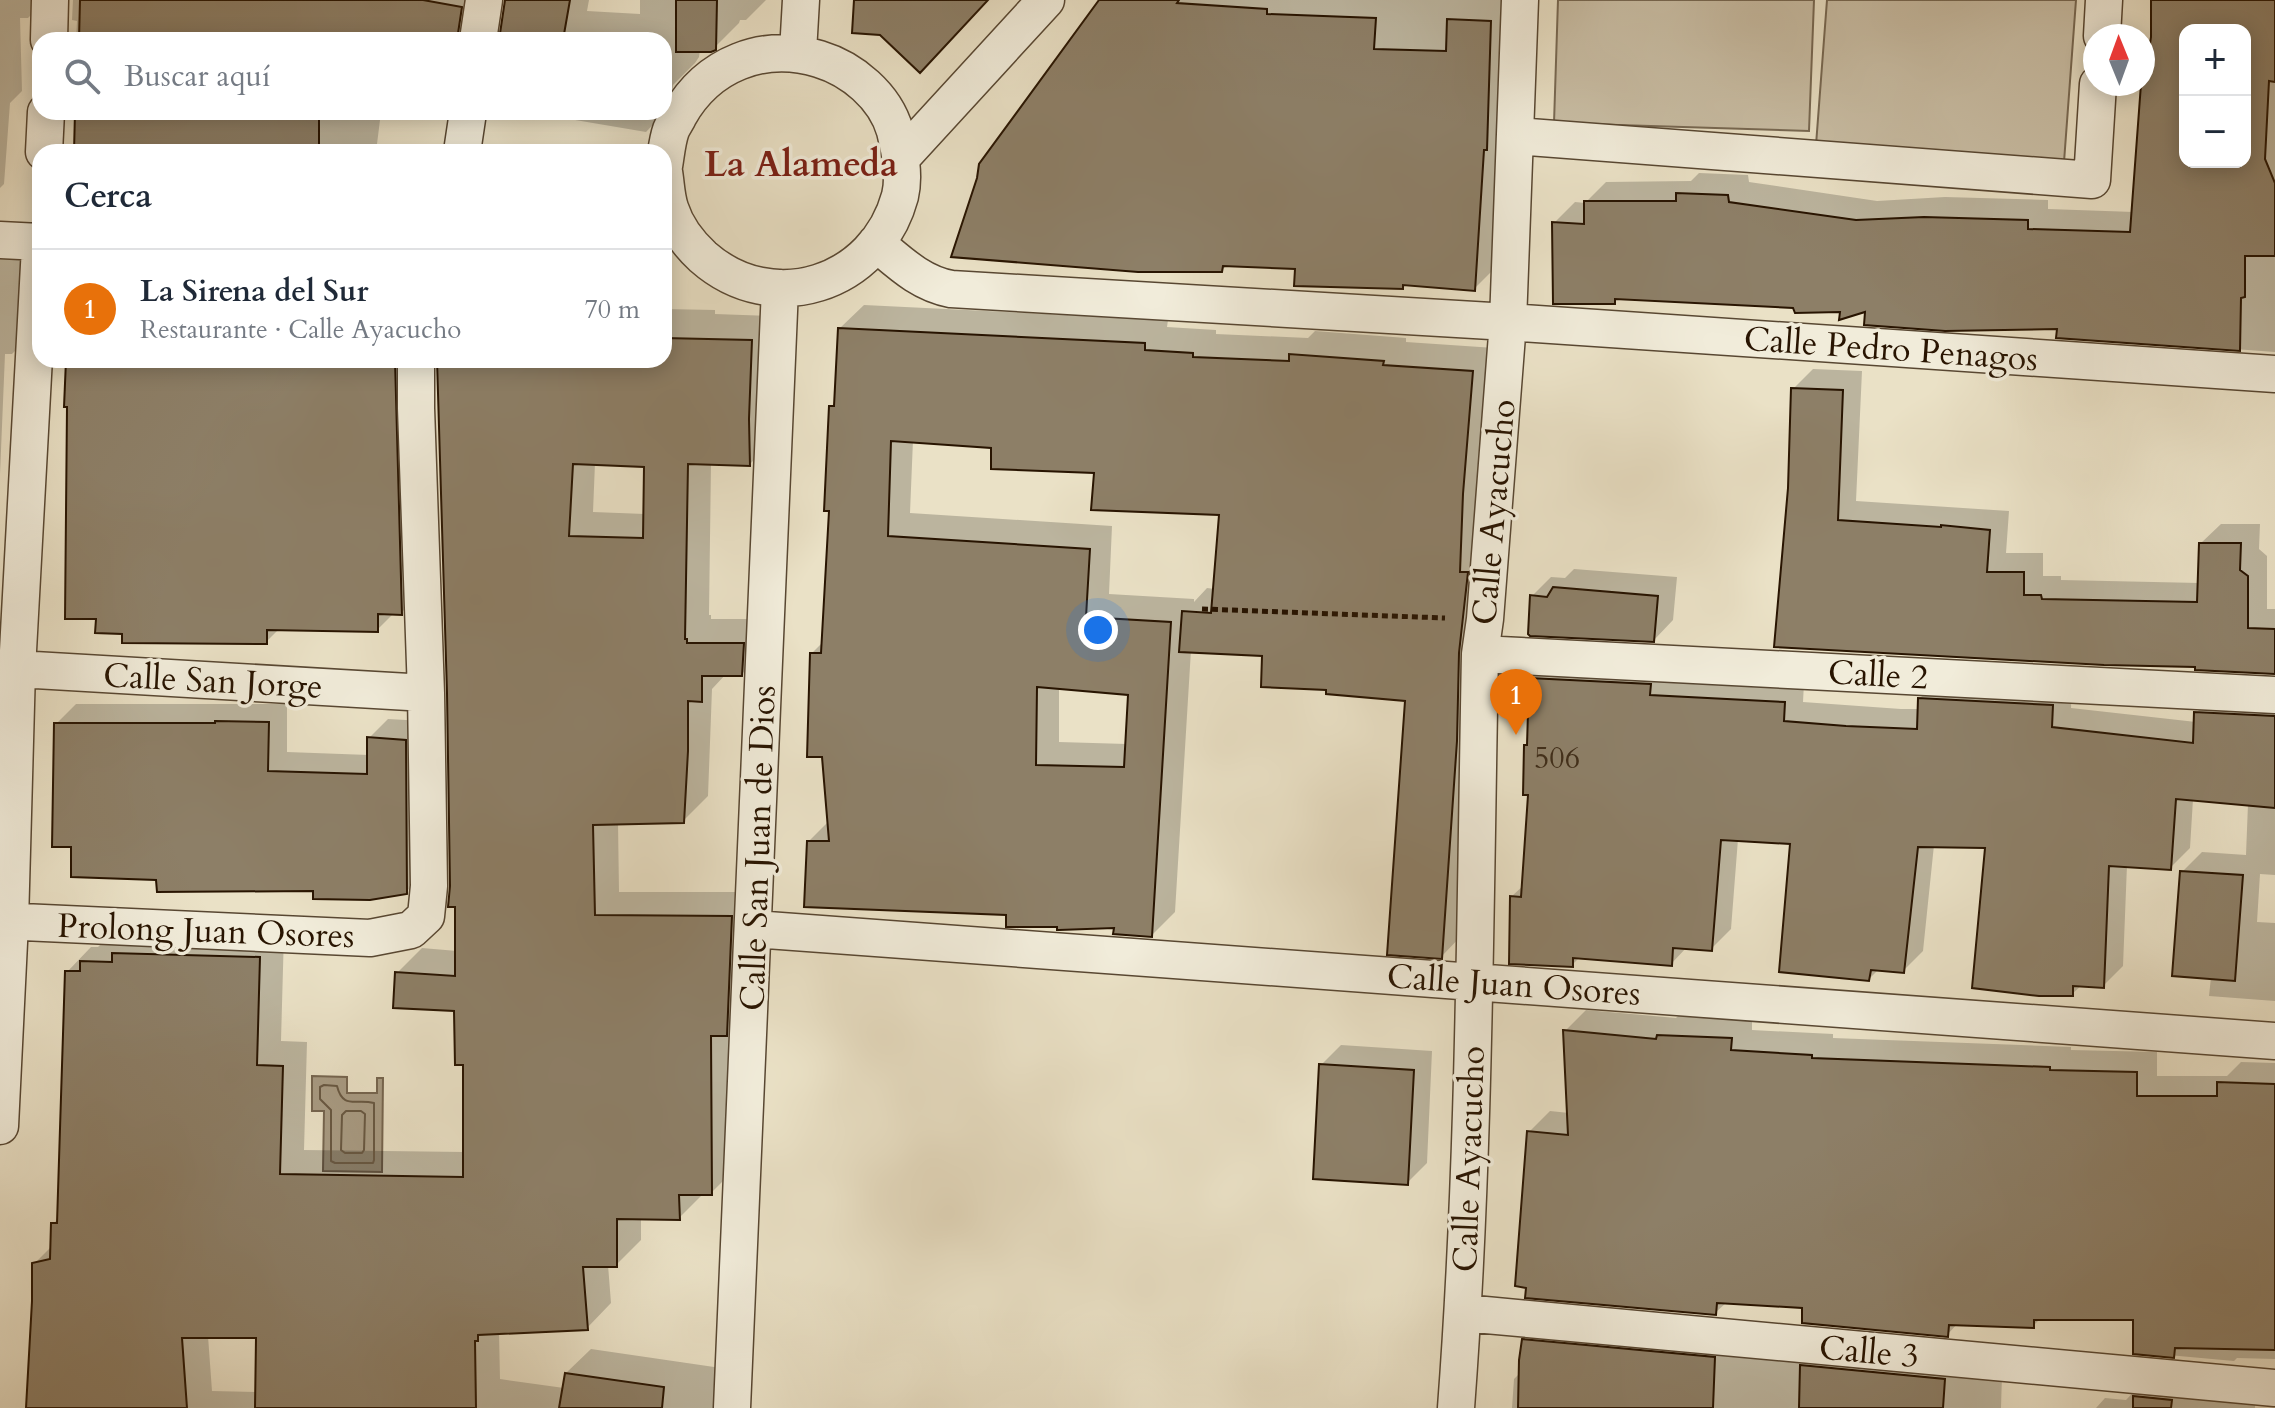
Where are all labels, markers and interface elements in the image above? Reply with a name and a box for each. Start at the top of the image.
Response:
north arrow [2083,24,2155,96]
map controls [2179,24,2251,168]
button: + [2179,24,2251,96]
search box [32,32,672,120]
icon: search [60,54,104,98]
text: Buscar aquí [124,56,270,97]
button: − [2179,96,2251,168]
district label: La Alameda [704,140,898,189]
text: Cerca [64,173,152,219]
text: La Sirena del Sur [140,271,369,312]
text: 1 [83,292,97,327]
text: 70 m [584,292,640,327]
text: Restaurante · Calle Ayacucho [140,312,461,347]
street label: Calle Pedro Penagos [1742,316,2039,382]
street label: Calle Ayacucho [1461,397,1527,627]
your location [1078,610,1118,650]
street label: Calle 2 [1827,649,1929,701]
street label: Calle San Jorge [102,652,324,710]
pin: 1 [1490,669,1542,735]
street label: Calle San Juan de Dios [729,685,787,1012]
house number: 506 [1534,738,1580,779]
street label: Prolong Juan Osores [57,903,355,959]
street label: Calle Juan Osores [1386,953,1642,1017]
street label: Calle Ayacucho [1442,1045,1496,1273]
street label: Calle 3 [1817,1325,1921,1379]

